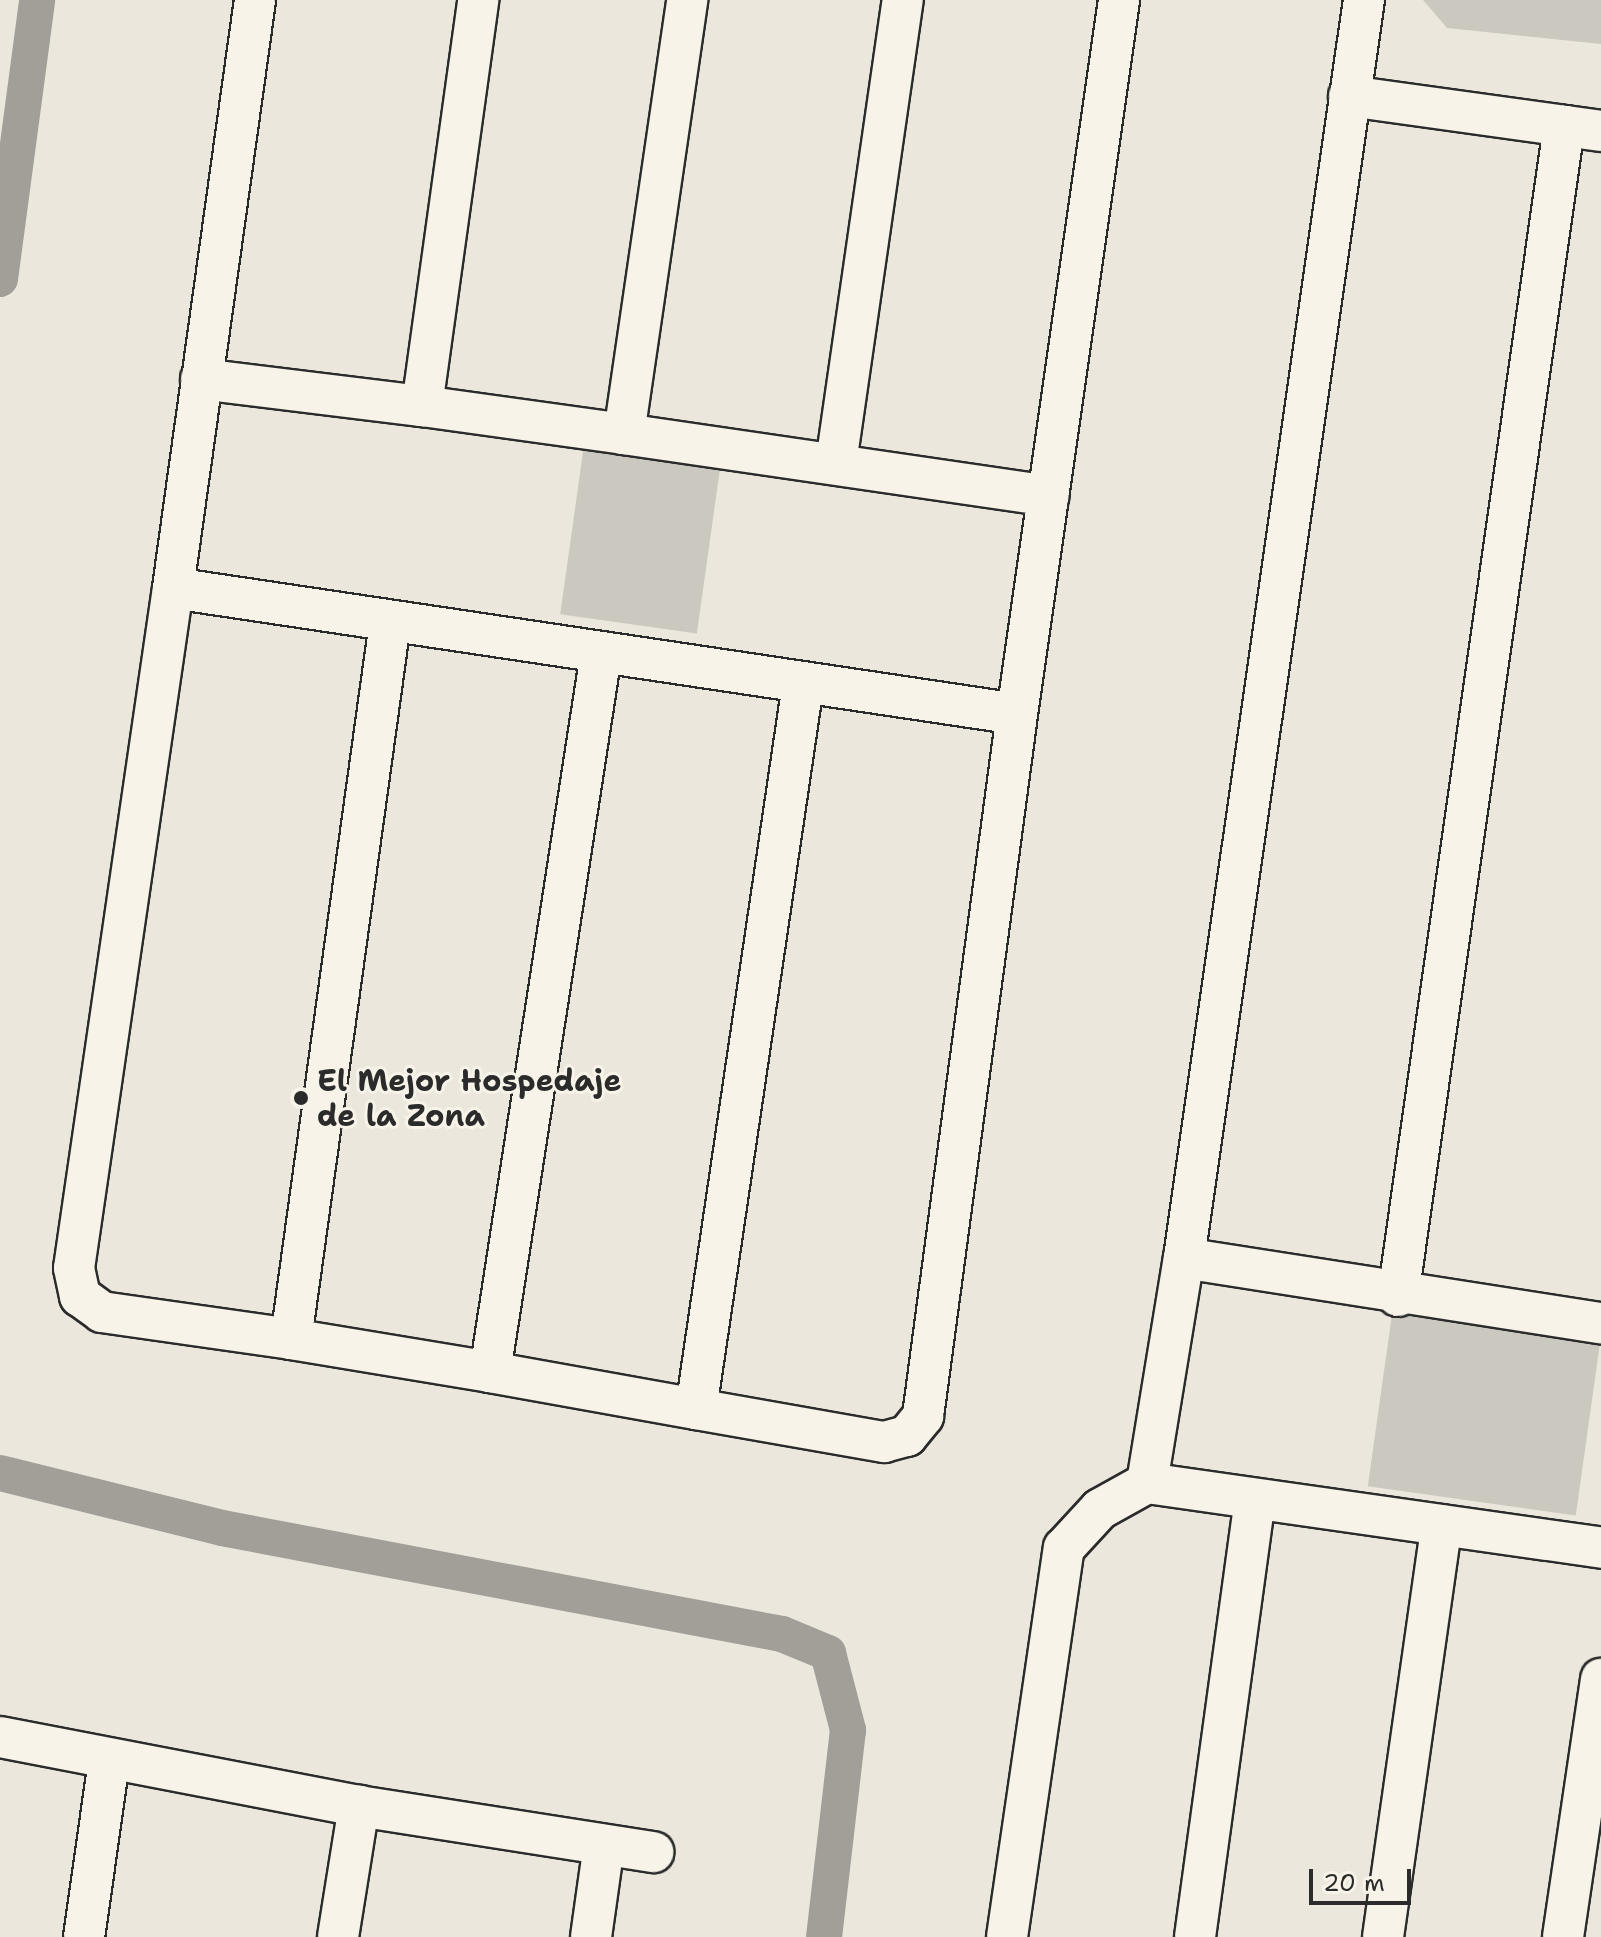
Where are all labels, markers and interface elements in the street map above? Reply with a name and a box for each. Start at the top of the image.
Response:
place label: El Mejor Hospedaje de la Zona [317,1063,621,1134]
marker: El Mejor Hospedaje de la Zona [292,1089,310,1107]
scale bar [1313,1853,1415,1903]
text: 20 m [1323,1867,1385,1899]

